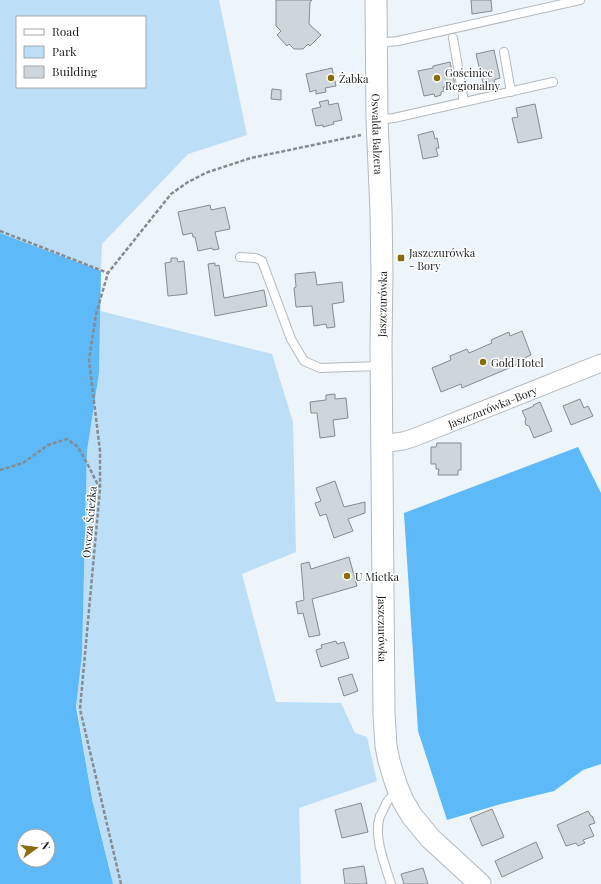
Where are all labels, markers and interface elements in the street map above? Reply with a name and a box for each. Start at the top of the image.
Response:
legend [16,16,146,88]
text: Road [52,23,79,39]
text: Park [52,43,77,59]
text: Building [52,63,98,79]
place label: Gościniec Regionalny [445,65,500,93]
place label: Żabka [339,71,369,86]
marker: Żabka [326,73,336,83]
marker: Gościniec Regionalny [432,73,442,83]
street label: Oswalda Balzera [369,93,387,175]
place label: Jaszczurówka - Bory [408,245,476,273]
marker: Jaszczurówka - Bory [396,253,406,263]
street label: Jaszczurówka [374,270,390,338]
place label: Gold Hotel [491,355,544,370]
marker: Gold Hotel [478,357,488,367]
street label: Jaszczurówka-Bory [444,382,540,431]
street label: Owcza Ścieżka [78,485,100,558]
place label: U Mietka [355,569,399,584]
marker: U Mietka [342,571,352,581]
street label: Jaszczurówka [376,595,391,663]
north arrow [16,828,56,868]
text: N [38,840,54,851]

